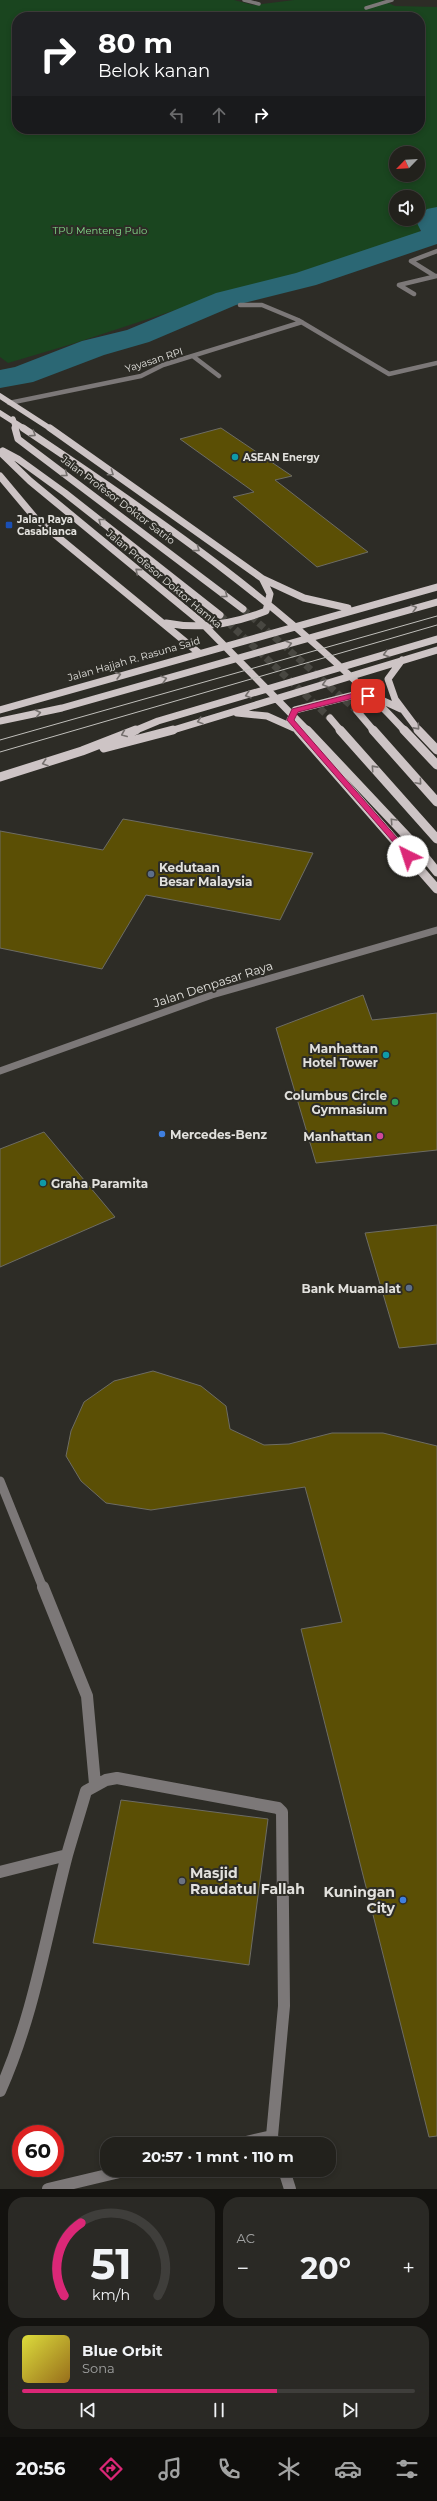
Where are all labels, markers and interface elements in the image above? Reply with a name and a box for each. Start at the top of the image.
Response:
text: 80 m [98,26,173,60]
icon: right [32,28,84,80]
text: Belok kanan [98,60,210,82]
icon: left [166,104,188,126]
icon: ahead [208,104,230,126]
icon: right [250,104,272,126]
north arrow [389,146,425,182]
map controls [389,146,425,226]
button: sound [389,190,425,226]
park label: TPU Menteng Pulo [53,224,147,237]
street label: Yayasan RPI [123,345,185,375]
one-way arrow [28,429,35,436]
place label: ASEAN Energy [242,451,321,464]
street label: Jalan Profesor Doktor Satrio [58,452,178,547]
marker: ASEAN Energy [230,452,240,462]
one-way arrow [107,468,114,475]
one-way arrow [61,469,68,476]
place label: Jalan Raya Casablanca [16,513,77,538]
one-way arrow [98,518,105,526]
marker: Jalan Raya Casablanca [4,520,14,530]
street label: Jalan Profesor Doktor Hamka [103,526,224,631]
one-way arrow [192,544,199,551]
one-way arrow [136,568,143,575]
one-way arrow [220,590,227,597]
one-way arrow [410,604,417,613]
street label: Jalan Hajjah R. Rasuna Said [65,634,202,684]
one-way arrow [285,640,292,649]
one-way arrow [383,649,390,658]
one-way arrow [115,671,122,680]
one-way arrow [160,675,167,684]
one-way arrow [322,679,329,688]
pin [351,679,385,713]
icon: arrive [357,685,379,707]
one-way arrow [245,690,252,699]
one-way arrow [35,710,41,718]
one-way arrow [197,716,204,725]
one-way arrow [412,722,420,730]
one-way arrow [121,729,129,737]
one-way arrow [42,758,49,766]
one-way arrow [372,765,379,772]
one-way arrow [415,777,422,785]
one-way arrow [390,818,398,826]
position arrow [387,835,429,877]
place label: Kedutaan Besar Malaysia [159,860,252,889]
marker: Kedutaan Besar Malaysia [146,869,156,879]
street label: Jalan Denpasar Raya [150,958,275,1011]
place label: Manhattan Hotel Tower [303,1041,378,1070]
marker: Manhattan Hotel Tower [381,1050,391,1060]
place label: Columbus Circle Gymnasium [284,1088,387,1117]
marker: Columbus Circle Gymnasium [390,1097,400,1107]
place label: Mercedes-Benz [170,1127,268,1142]
marker: Mercedes-Benz [157,1129,167,1139]
place label: Manhattan [303,1129,372,1144]
marker: Manhattan [375,1131,385,1141]
place label: Graha Paramita [51,1176,148,1191]
marker: Graha Paramita [38,1178,48,1188]
place label: Bank Muamalat [302,1281,402,1296]
marker: Bank Muamalat [404,1283,414,1293]
place label: Masjid Raudatul Fallah [190,1864,305,1898]
marker: Masjid Raudatul Fallah [177,1876,187,1886]
place label: Kuningan City [324,1883,396,1917]
marker: Kuningan City [398,1895,408,1905]
speed limit sign: 60 [12,2125,64,2177]
text: 20:57 · 1 mnt · 110 m [142,2147,294,2166]
text: AC [237,2230,255,2246]
text: 51 [91,2238,132,2288]
text: 20° [300,2250,351,2287]
text: − [237,2255,249,2282]
text: + [402,2255,415,2282]
text: km/h [92,2285,130,2303]
text: Blue Orbit [82,2341,162,2360]
text: Sona [82,2360,115,2376]
icon: previous [77,2399,99,2421]
icon: pause [208,2399,230,2421]
icon: next [339,2399,361,2421]
icon: directions [97,2455,125,2483]
icon: music [156,2455,184,2483]
icon: phone [215,2455,243,2483]
icon: climate [275,2455,303,2483]
icon: car [334,2455,362,2483]
icon: filters [393,2455,421,2483]
text: 20:56 [16,2458,65,2480]

